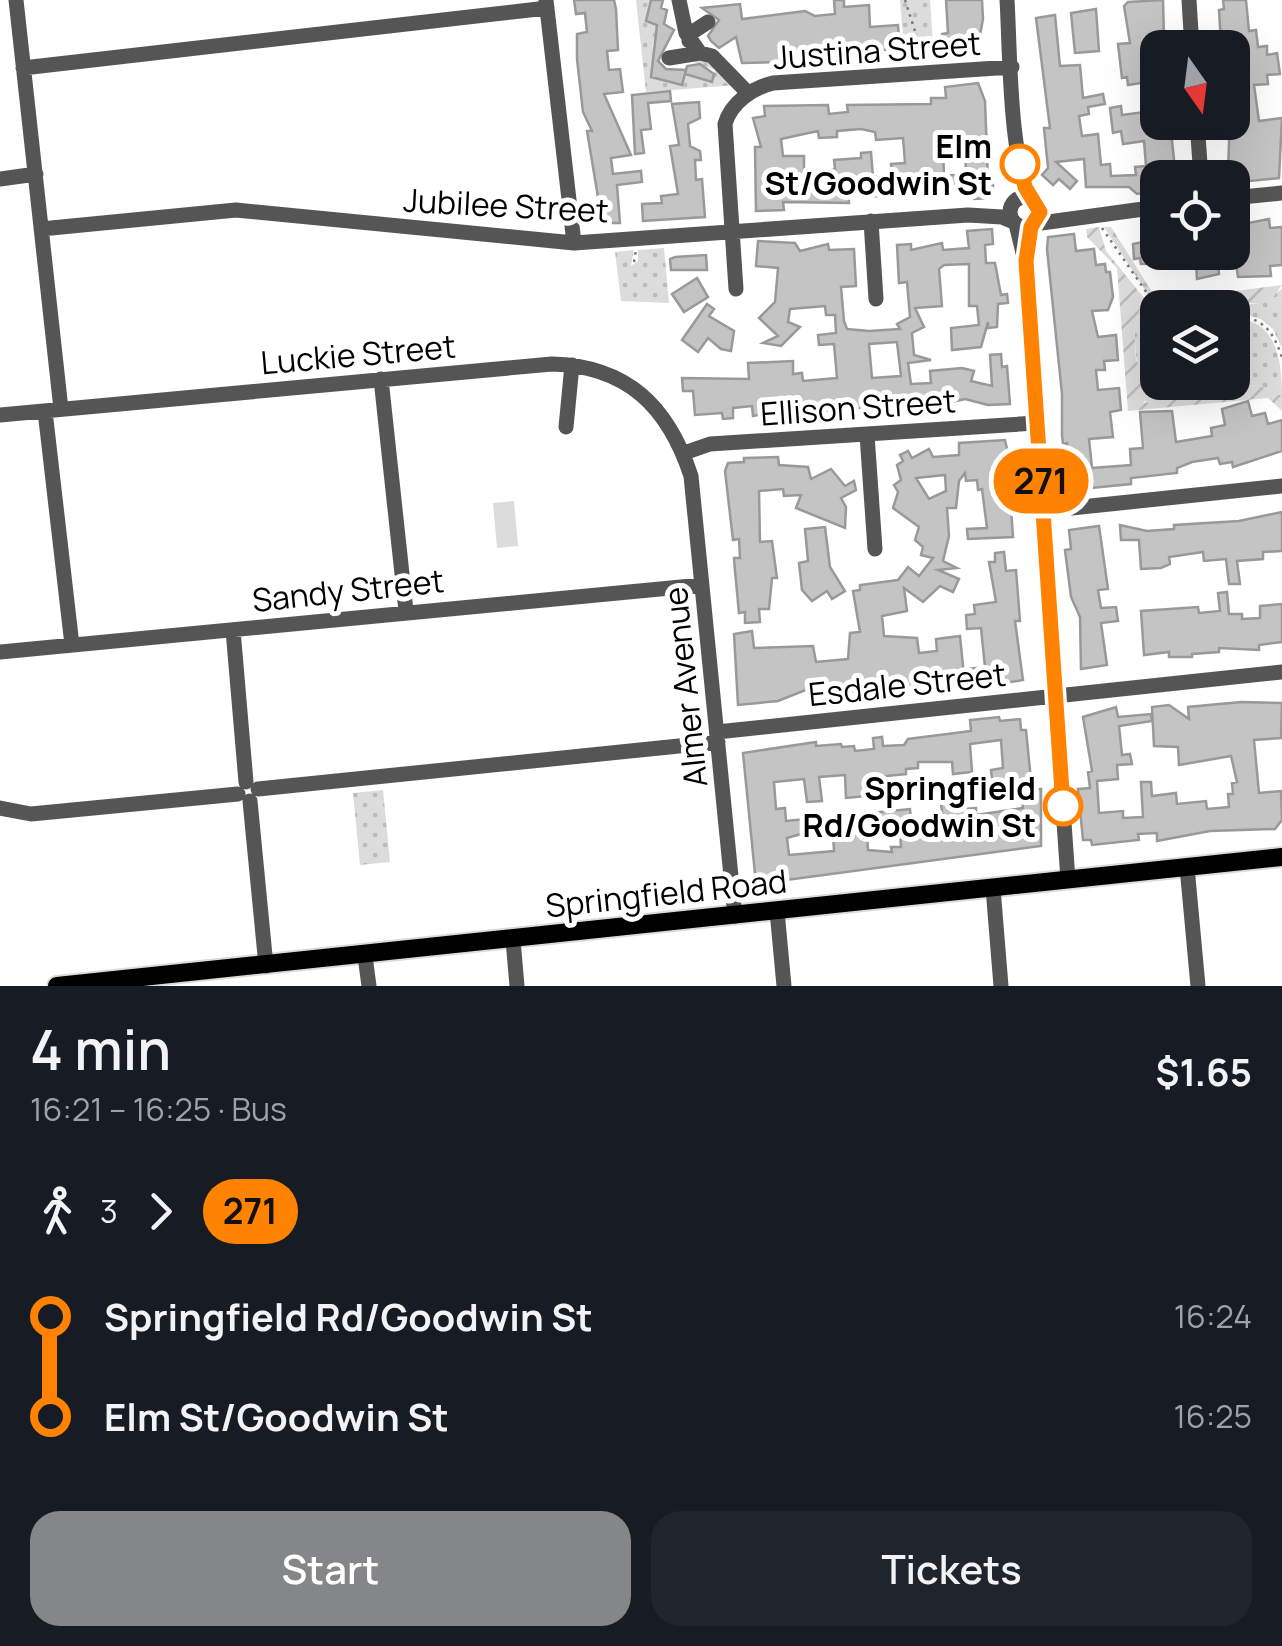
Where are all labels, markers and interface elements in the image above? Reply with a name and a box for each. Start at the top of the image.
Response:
street label: Justina Street [772,21,982,79]
north arrow [1140,30,1250,140]
map controls [1140,30,1250,400]
place label: Elm St/Goodwin St [765,124,992,205]
marker: Elm St/Goodwin St [1001,145,1039,183]
button: locate [1140,160,1250,270]
street label: Jubilee Street [402,178,610,232]
button: layers [1140,290,1250,400]
street label: Luckie Street [259,324,457,384]
street label: Ellison Street [759,378,957,436]
line badge: 271 [984,448,1098,514]
text: 271 [1014,457,1068,505]
street label: Sandy Street [250,558,446,622]
street label: Almer Avenue [653,585,717,789]
street label: Esdale Street [806,652,1008,716]
place label: Springfield Rd/Goodwin St [803,766,1036,847]
marker: Springfield Rd/Goodwin St [1044,787,1082,825]
street label: Springfield Road [543,858,789,928]
text: 4 min [30,1011,171,1087]
text: $1.65 [1156,1045,1252,1097]
text: 16:21 – 16:25 · Bus [30,1087,287,1131]
icon: walk [30,1184,85,1239]
icon: forward [133,1184,188,1239]
text: 271 [223,1187,278,1235]
text: 3 [100,1189,118,1233]
text: Springfield Rd/Goodwin St [104,1290,593,1342]
text: 16:24 [1174,1294,1252,1338]
text: Elm St/Goodwin St [104,1390,449,1442]
text: 16:25 [1173,1394,1252,1438]
button: Start [30,1511,631,1626]
button: Tickets [651,1511,1252,1626]

